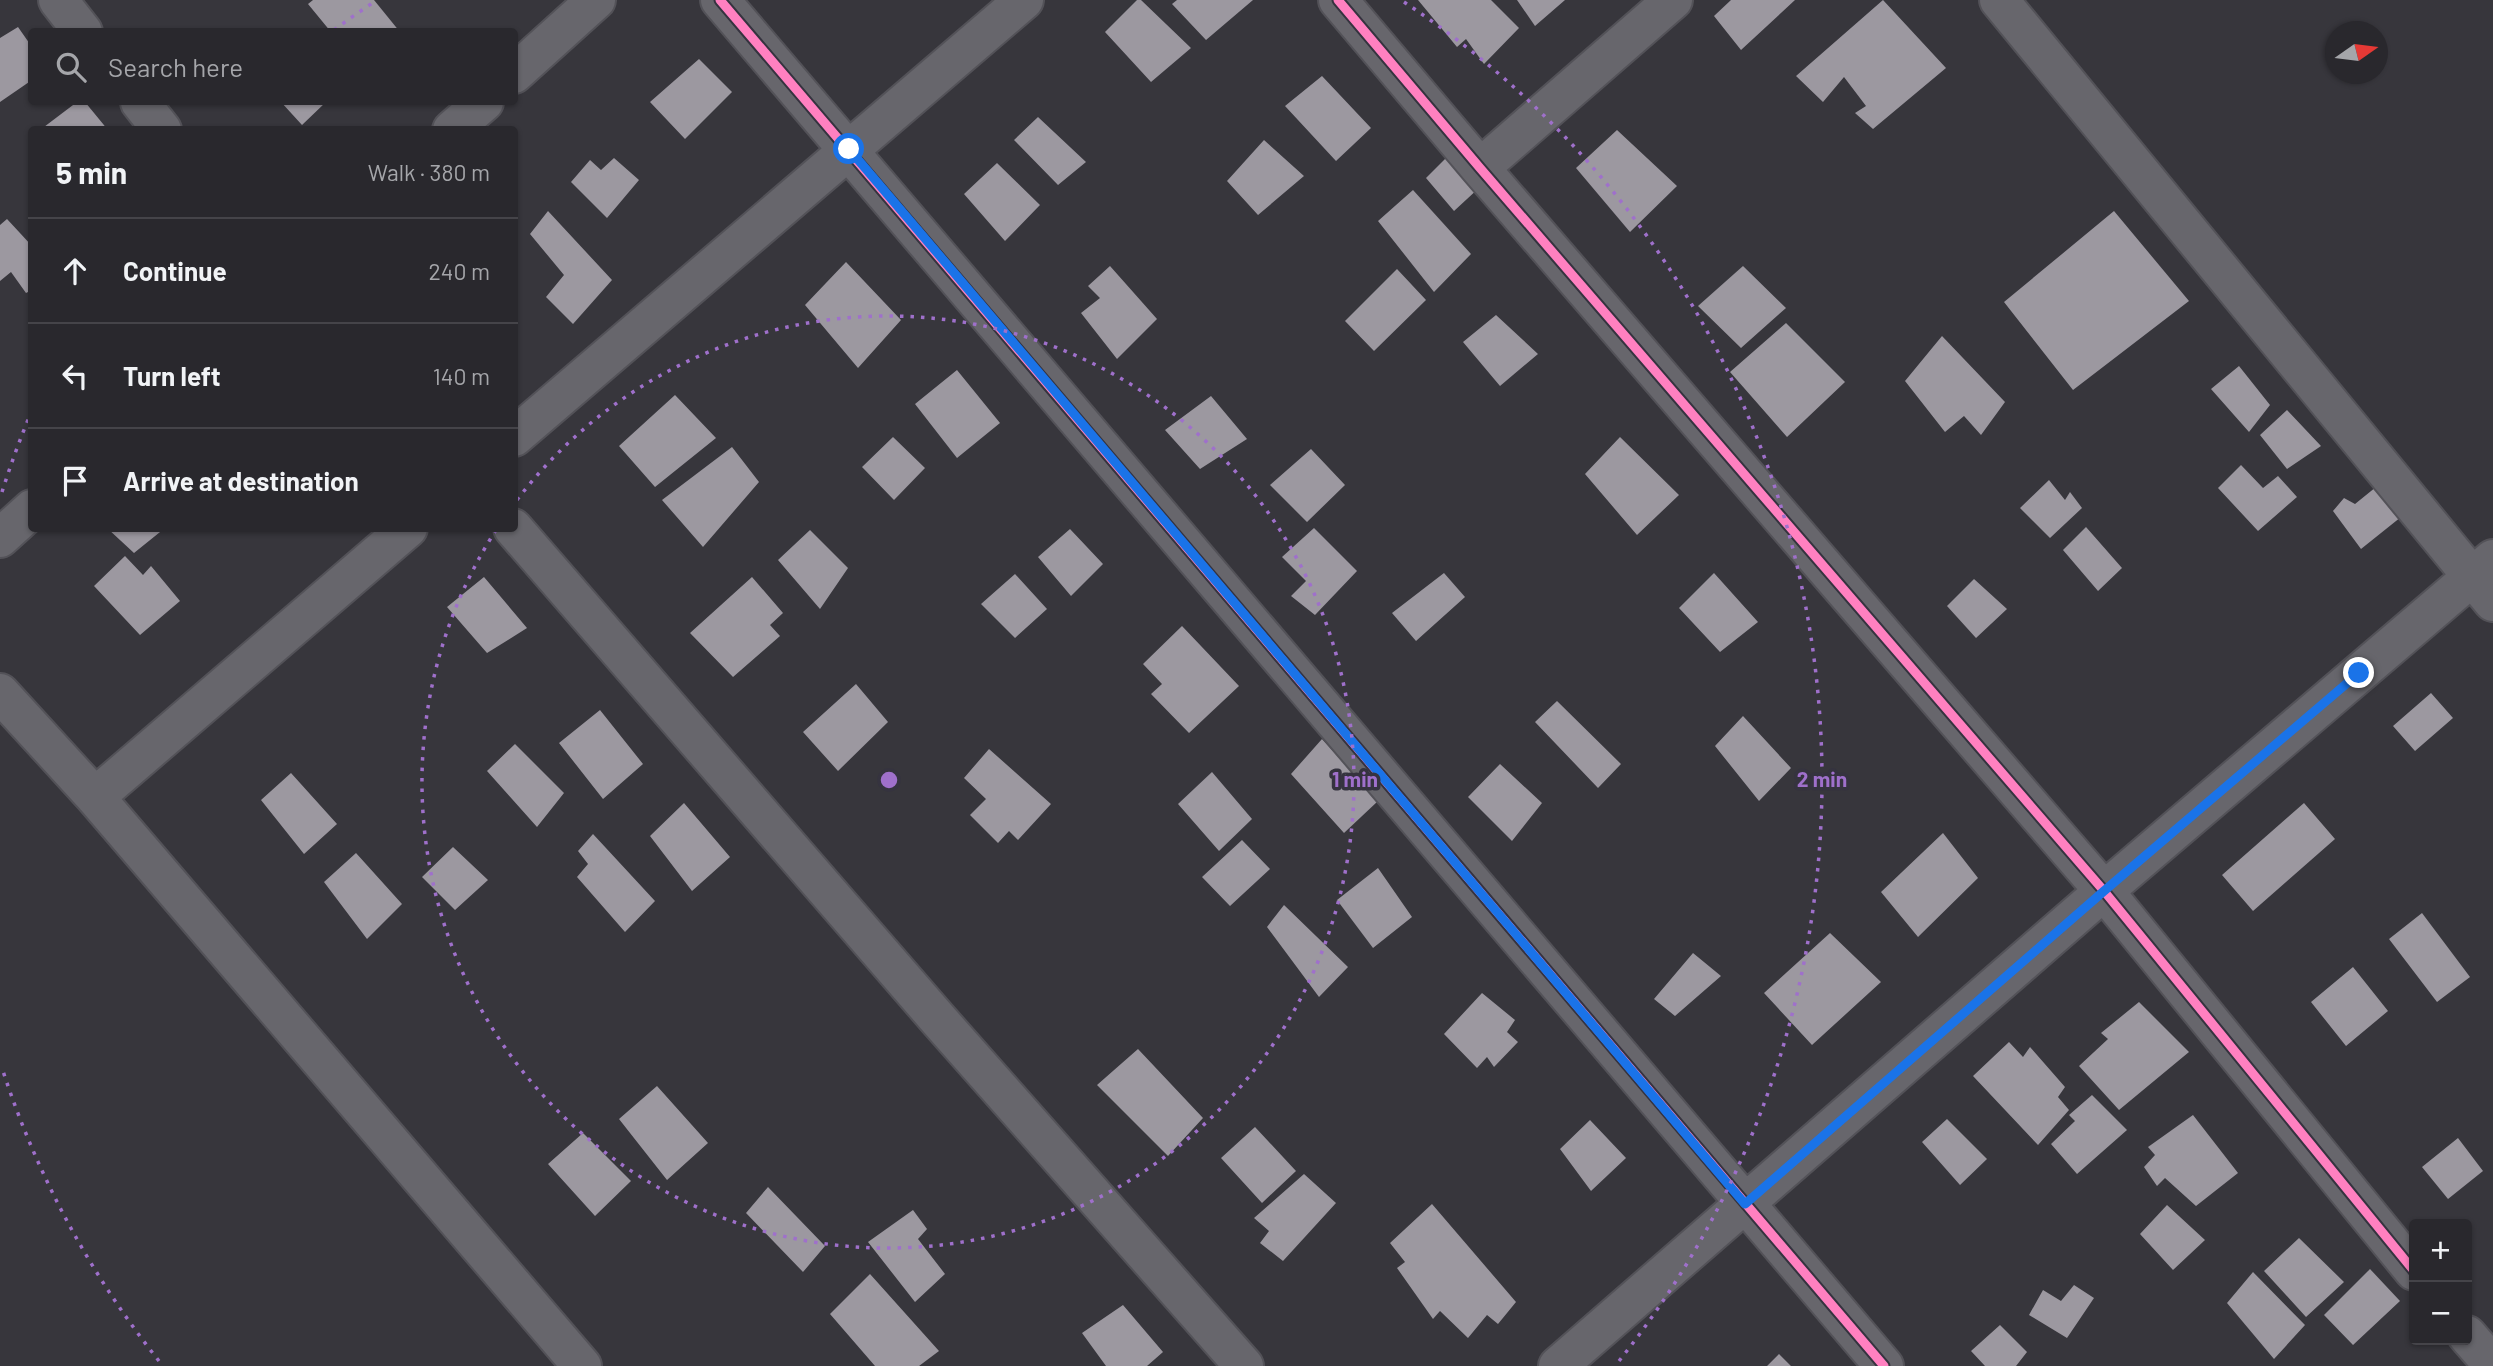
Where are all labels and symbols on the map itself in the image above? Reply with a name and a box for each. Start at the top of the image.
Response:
north arrow [2325,21,2388,84]
route start [833,133,864,164]
route end [2343,657,2374,688]
text: 1 min [1332,766,1378,791]
text: 2 min [1797,766,1847,791]
centre of rings [877,768,901,792]

